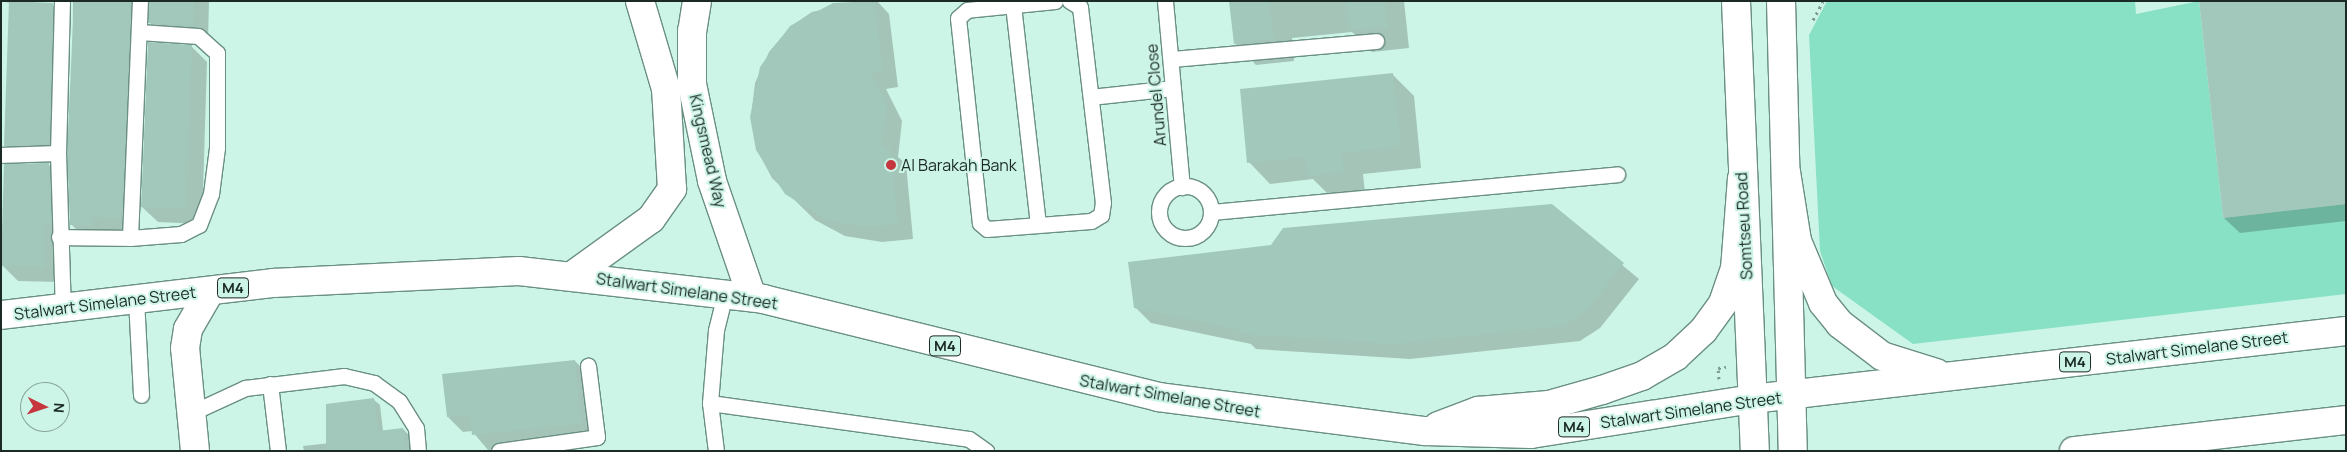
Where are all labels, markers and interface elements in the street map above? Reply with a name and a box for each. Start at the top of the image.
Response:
street label: Arundel Close [1142,43,1170,147]
street label: Kingsmead Way [686,92,730,210]
place label: Al Barakah Bank [901,155,1017,175]
marker: Al Barakah Bank [885,159,897,171]
street label: Somtseu Road [1732,172,1756,280]
street label: Stalwart Simelane Street [595,269,779,313]
road number: M4 [217,276,249,300]
street label: Stalwart Simelane Street [13,282,197,324]
street label: Stalwart Simelane Street [2105,327,2289,369]
road number: M4 [929,334,961,358]
road number: M4 [2059,350,2091,374]
street label: Stalwart Simelane Street [1078,371,1262,421]
north arrow [20,382,70,432]
street label: Stalwart Simelane Street [1599,388,1783,432]
text: N [50,402,69,414]
road number: M4 [1558,414,1590,440]

